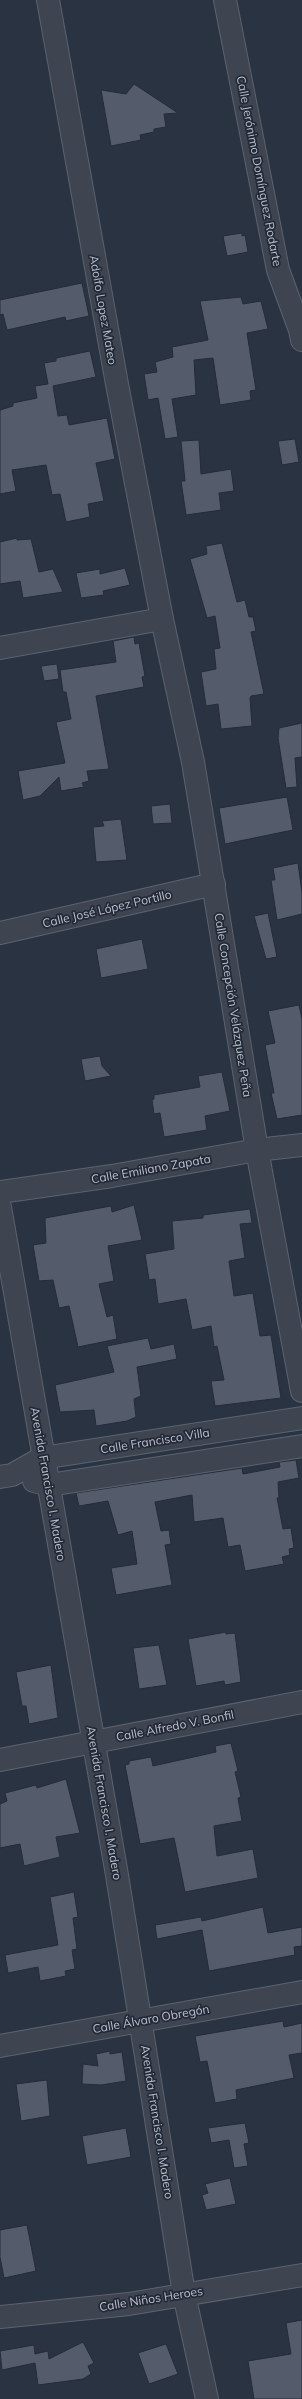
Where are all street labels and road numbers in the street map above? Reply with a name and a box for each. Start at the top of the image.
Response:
street label: Calle Jerónimo Domínguez Rodarte [234,74,285,267]
street label: Adolfo Lopez Mateo [86,254,121,366]
street label: Calle José López Portillo [41,886,173,931]
street label: Calle Concepción Velázquez Peña [212,912,255,1098]
street label: Calle Emiliano Zapata [90,1151,212,1186]
street label: Avenida Francisco I. Madero [28,1406,69,1562]
street label: Calle Francisco Villa [99,1424,211,1457]
street label: Calle Alfredo V. Bonfil [115,1707,235,1744]
street label: Avenida Francisco I. Madero [84,1725,125,1881]
street label: Calle Álvaro Obregón [91,2001,211,2036]
street label: Avenida Francisco I. Madero [138,2044,177,2200]
street label: Calle Niños Heroes [98,2283,204,2314]

